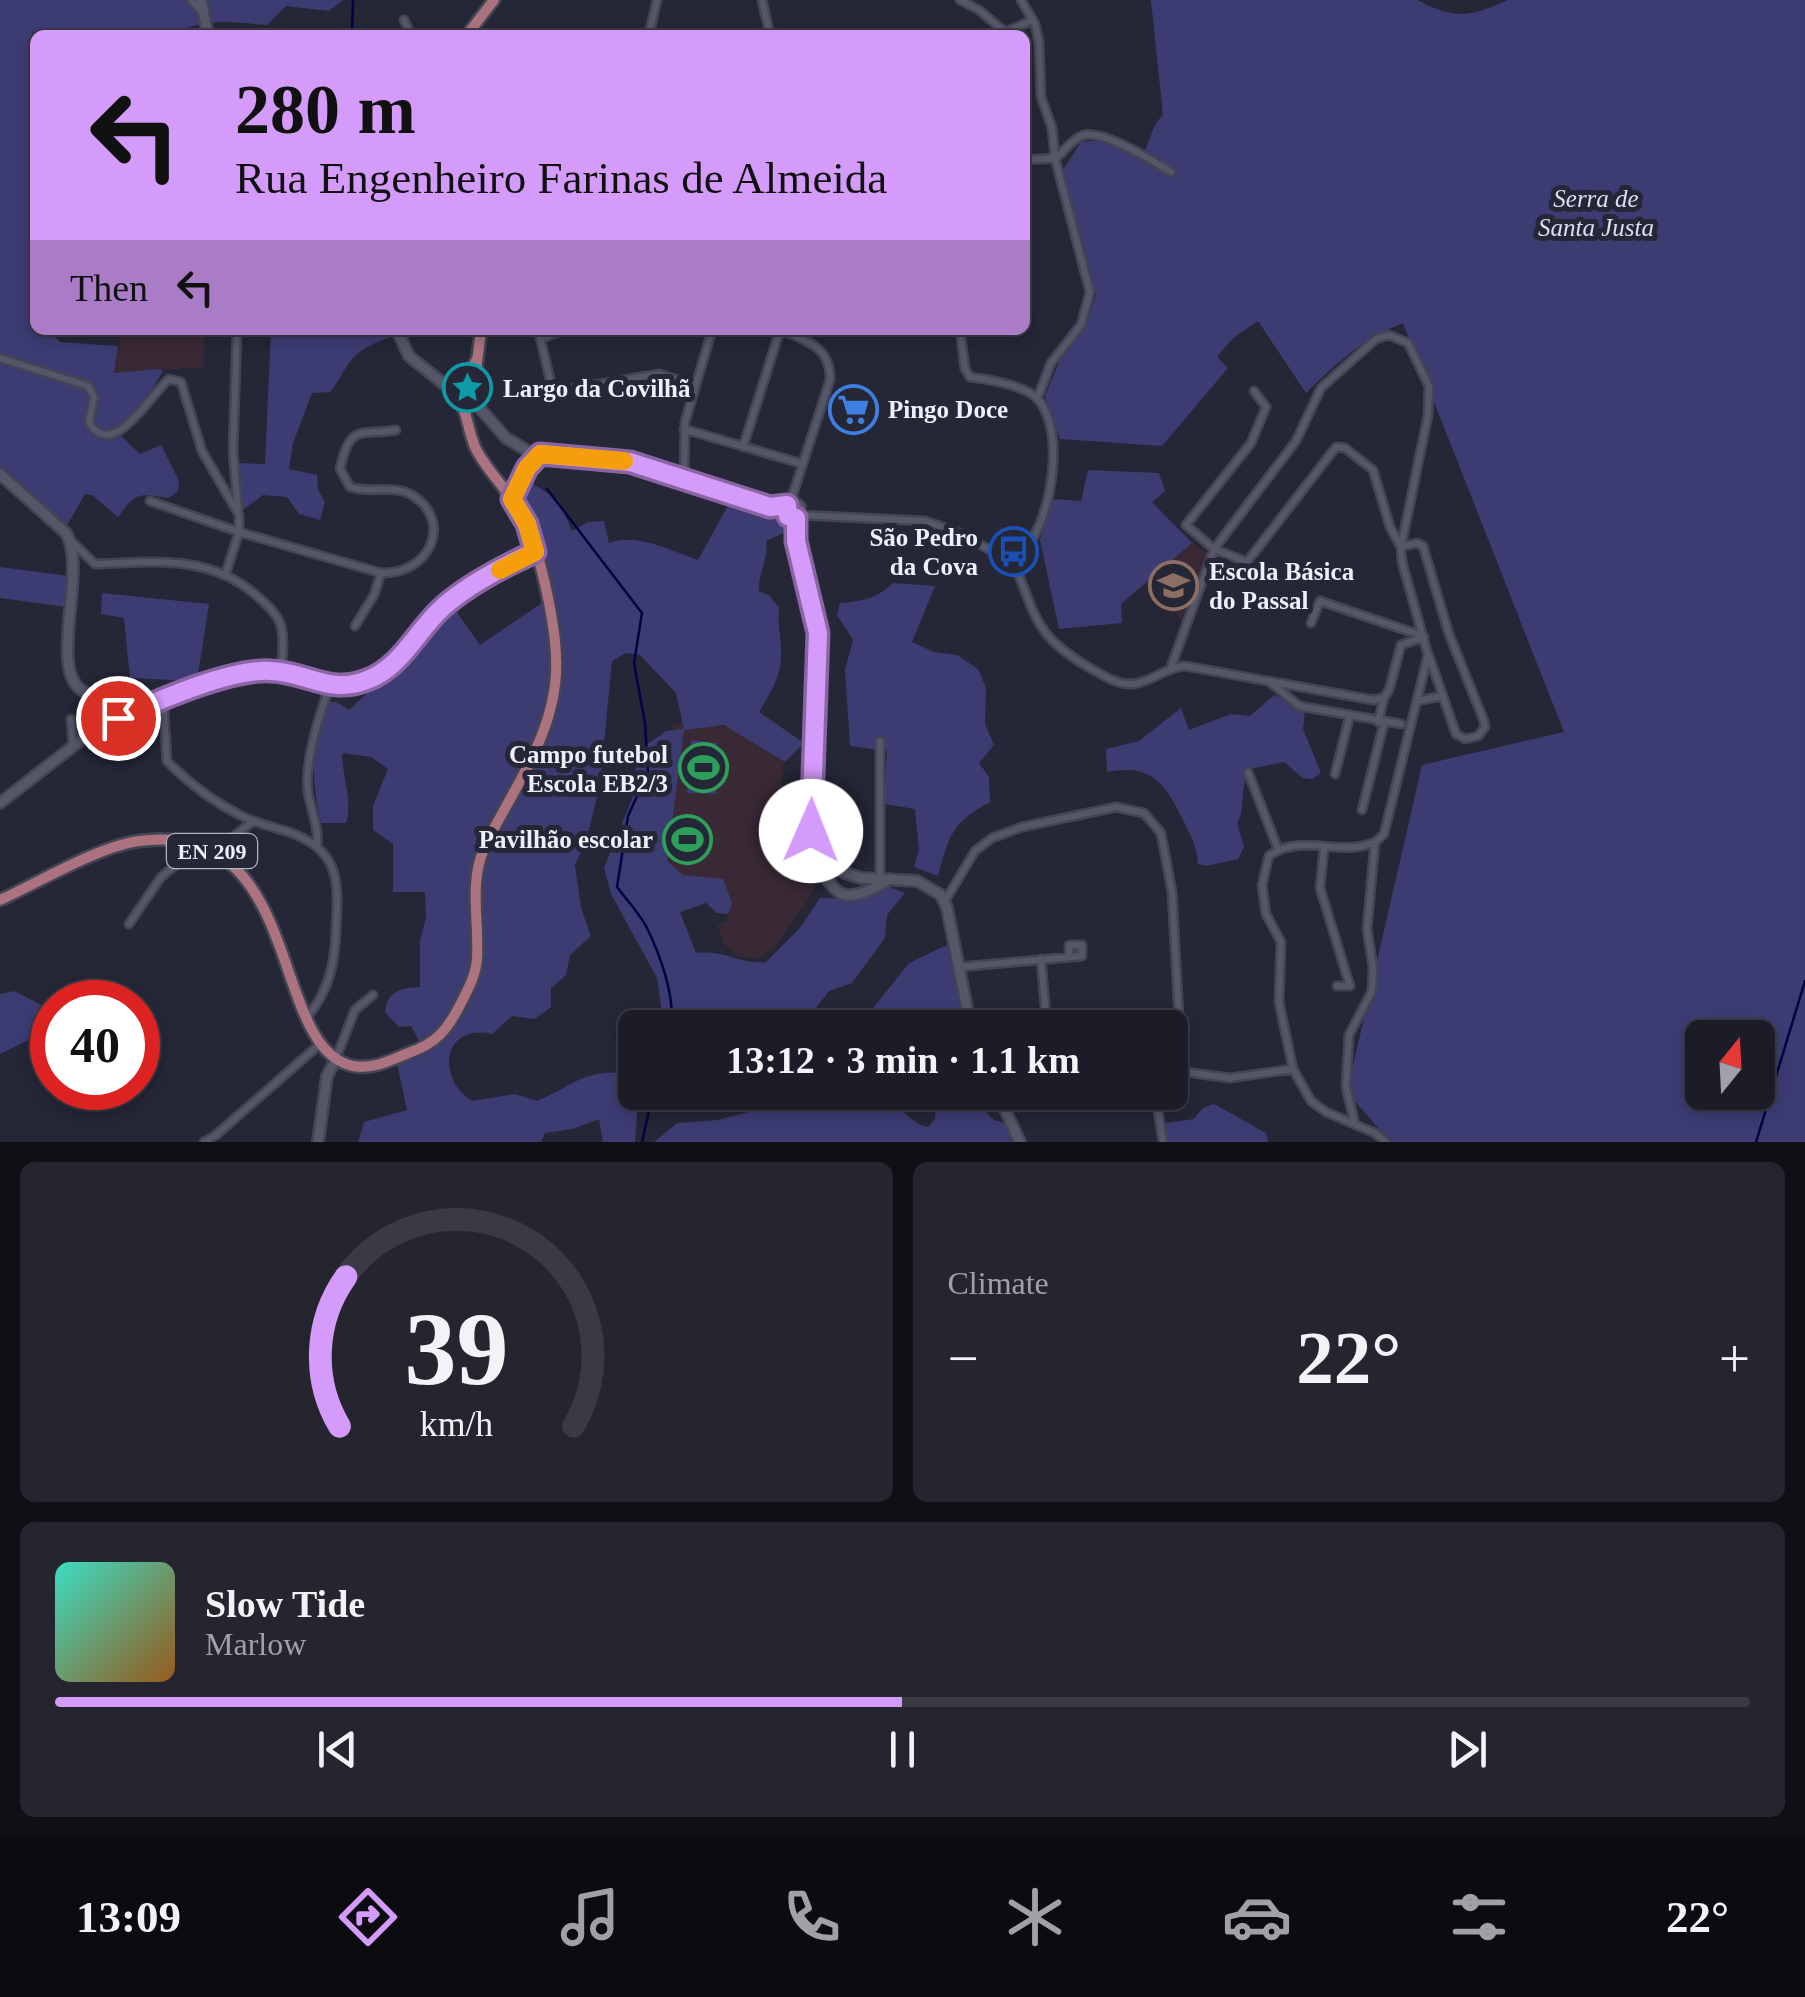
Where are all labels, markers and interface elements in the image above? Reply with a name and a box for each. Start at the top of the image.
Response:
icon: left [70,70,200,200]
text: 280 m [235,71,416,148]
text: Rua Engenheiro Farinas de Almeida [235,153,887,203]
park label: Serra de Santa Justa [1538,185,1654,241]
icon: left [168,260,223,315]
text: Then [70,267,148,309]
place icon: Largo da Covilhã [442,362,494,414]
place label: Largo da Covilhã [503,375,691,402]
supermarket icon: Pingo Doce [827,383,879,435]
place label: Pingo Doce [888,396,1008,423]
place label: São Pedro da Cova [869,524,978,580]
bus stop icon: São Pedro da Cova [987,525,1039,577]
place label: Escola Básica do Passal [1209,558,1355,614]
school or university icon: Escola Básica do Passal [1148,559,1200,611]
pin [76,676,161,761]
icon: arrive [91,691,146,746]
place label: Campo futebol Escola EB2/3 [509,741,668,797]
sports icon: Campo futebol Escola EB2/3 [677,742,729,794]
position arrow [759,779,863,883]
sports icon: Pavilhão escolar [662,813,714,865]
place label: Pavilhão escolar [479,826,653,853]
road number: EN 209 [167,834,257,868]
speed limit sign: 40 [30,980,160,1110]
north arrow [1685,1020,1775,1110]
map controls [1685,1020,1775,1110]
text: 13:12 · 3 min · 1.1 km [726,1039,1080,1081]
text: Climate [948,1265,1049,1301]
text: 39 [404,1291,508,1406]
text: 22° [1296,1316,1401,1399]
text: − [948,1328,979,1389]
text: + [1719,1328,1750,1389]
text: km/h [420,1404,493,1444]
text: Slow Tide [205,1583,365,1625]
text: Marlow [205,1626,306,1662]
icon: previous [310,1722,365,1777]
icon: pause [875,1722,930,1777]
icon: next [1440,1722,1495,1777]
icon: directions [333,1882,403,1952]
icon: music [555,1882,625,1952]
icon: phone [777,1882,847,1952]
icon: climate [1000,1882,1070,1952]
icon: car [1222,1882,1292,1952]
icon: filters [1444,1882,1514,1952]
text: 13:09 [76,1892,181,1942]
text: 22° [1666,1892,1729,1942]

